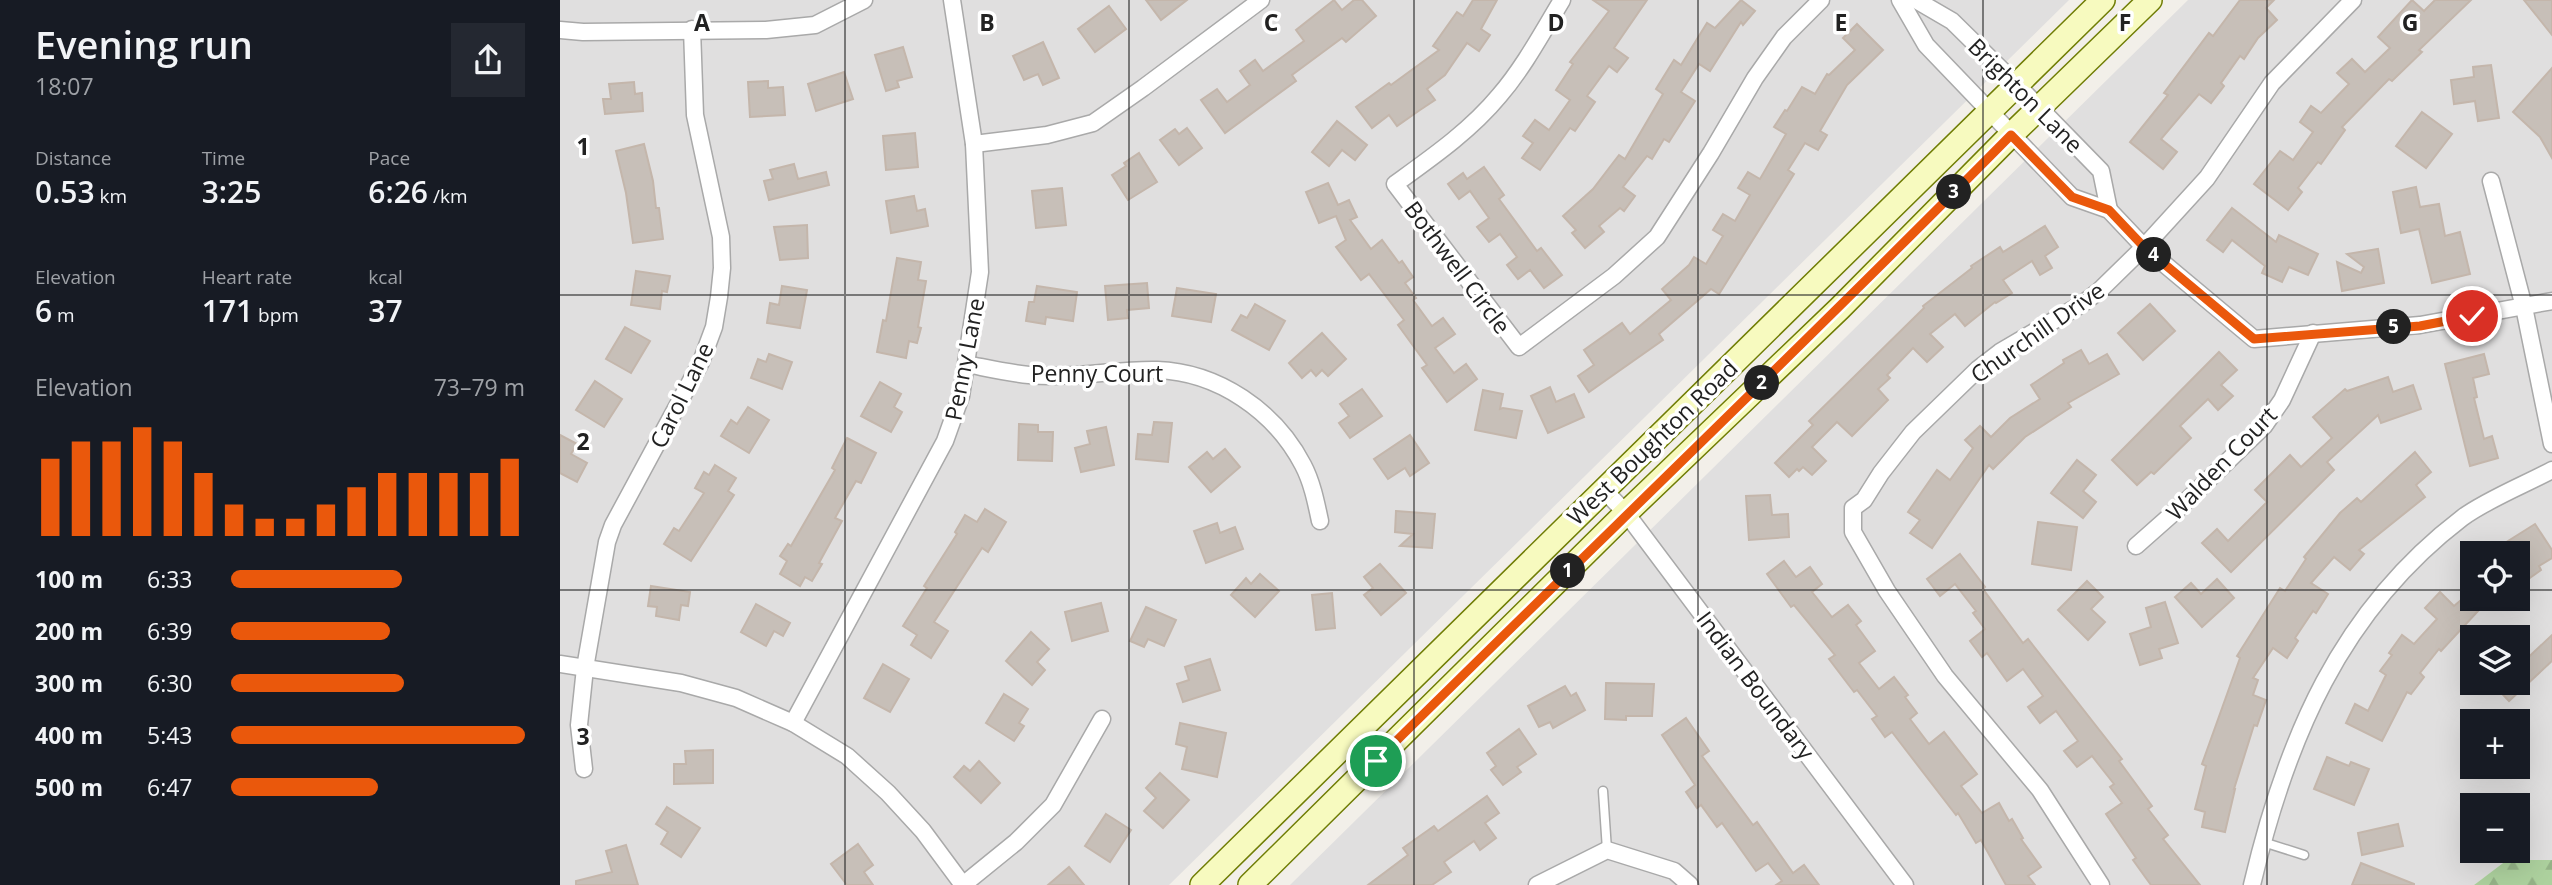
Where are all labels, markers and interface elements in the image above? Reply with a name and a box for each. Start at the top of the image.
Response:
text: A [694,6,710,38]
text: B [979,6,995,38]
text: C [1264,6,1278,38]
text: D [1547,6,1565,38]
text: E [1835,6,1847,38]
text: F [2119,6,2131,38]
text: G [2402,6,2418,38]
text: Evening run [35,18,253,70]
button: share [451,23,525,97]
street label: Brighton Lane [1961,30,2091,160]
text: 18:07 [35,70,94,102]
text: 1 [576,130,590,162]
text: Distance [35,145,111,171]
text: Time [202,145,245,171]
text: Pace [368,145,410,171]
text: 0.53 [35,171,95,212]
text: 3:25 [202,171,261,212]
text: 6:26 [368,171,428,212]
pin: 3 [1936,174,1972,210]
text: 3 [1948,178,1959,204]
text: km [95,183,127,209]
text: /km [428,183,468,209]
street label: Bothwell Circle [1397,194,1519,340]
pin: 4 [2136,238,2172,272]
text: 4 [2148,241,2159,267]
text: Elevation [35,264,116,290]
text: Heart rate [202,264,292,290]
text: kcal [368,264,403,290]
street label: Churchill Drive [1964,274,2110,390]
pin [2442,286,2502,346]
text: 6 [35,290,52,331]
text: 171 [202,290,253,331]
text: 37 [368,290,403,331]
street label: Penny Lane [936,295,992,423]
icon: check [2453,297,2491,335]
text: m [52,302,75,328]
text: bpm [253,302,299,328]
pin: 5 [2376,310,2412,344]
text: 5 [2388,313,2399,339]
street label: Carol Lane [642,337,720,453]
street label: West Boughton Road [1560,352,1744,532]
street label: Penny Court [1031,357,1163,389]
pin: 2 [1744,366,1780,400]
text: 2 [1756,369,1767,395]
text: Elevation [35,371,133,403]
text: 73–79 m [434,371,525,403]
street label: Walden Court [2158,399,2284,527]
text: 2 [576,425,590,457]
map controls [2460,541,2530,863]
button: locate [2460,541,2530,611]
pin: 1 [1550,554,1586,588]
text: 1 [1562,557,1573,583]
text: 100 m [35,563,103,595]
text: 6:33 [147,563,193,595]
street label: Indian Boundary [1690,604,1823,766]
text: 200 m [35,615,103,647]
text: 6:39 [147,615,193,647]
button: layers [2460,625,2530,695]
text: 300 m [35,667,103,699]
text: 6:30 [147,667,193,699]
button: + [2460,709,2530,779]
text: 400 m [35,719,103,751]
text: 5:43 [147,719,193,751]
text: 3 [576,720,590,752]
pin [1346,731,1406,791]
icon: arrive [1357,742,1395,780]
text: 500 m [35,771,103,803]
text: 6:47 [147,771,193,803]
button: − [2460,793,2530,863]

